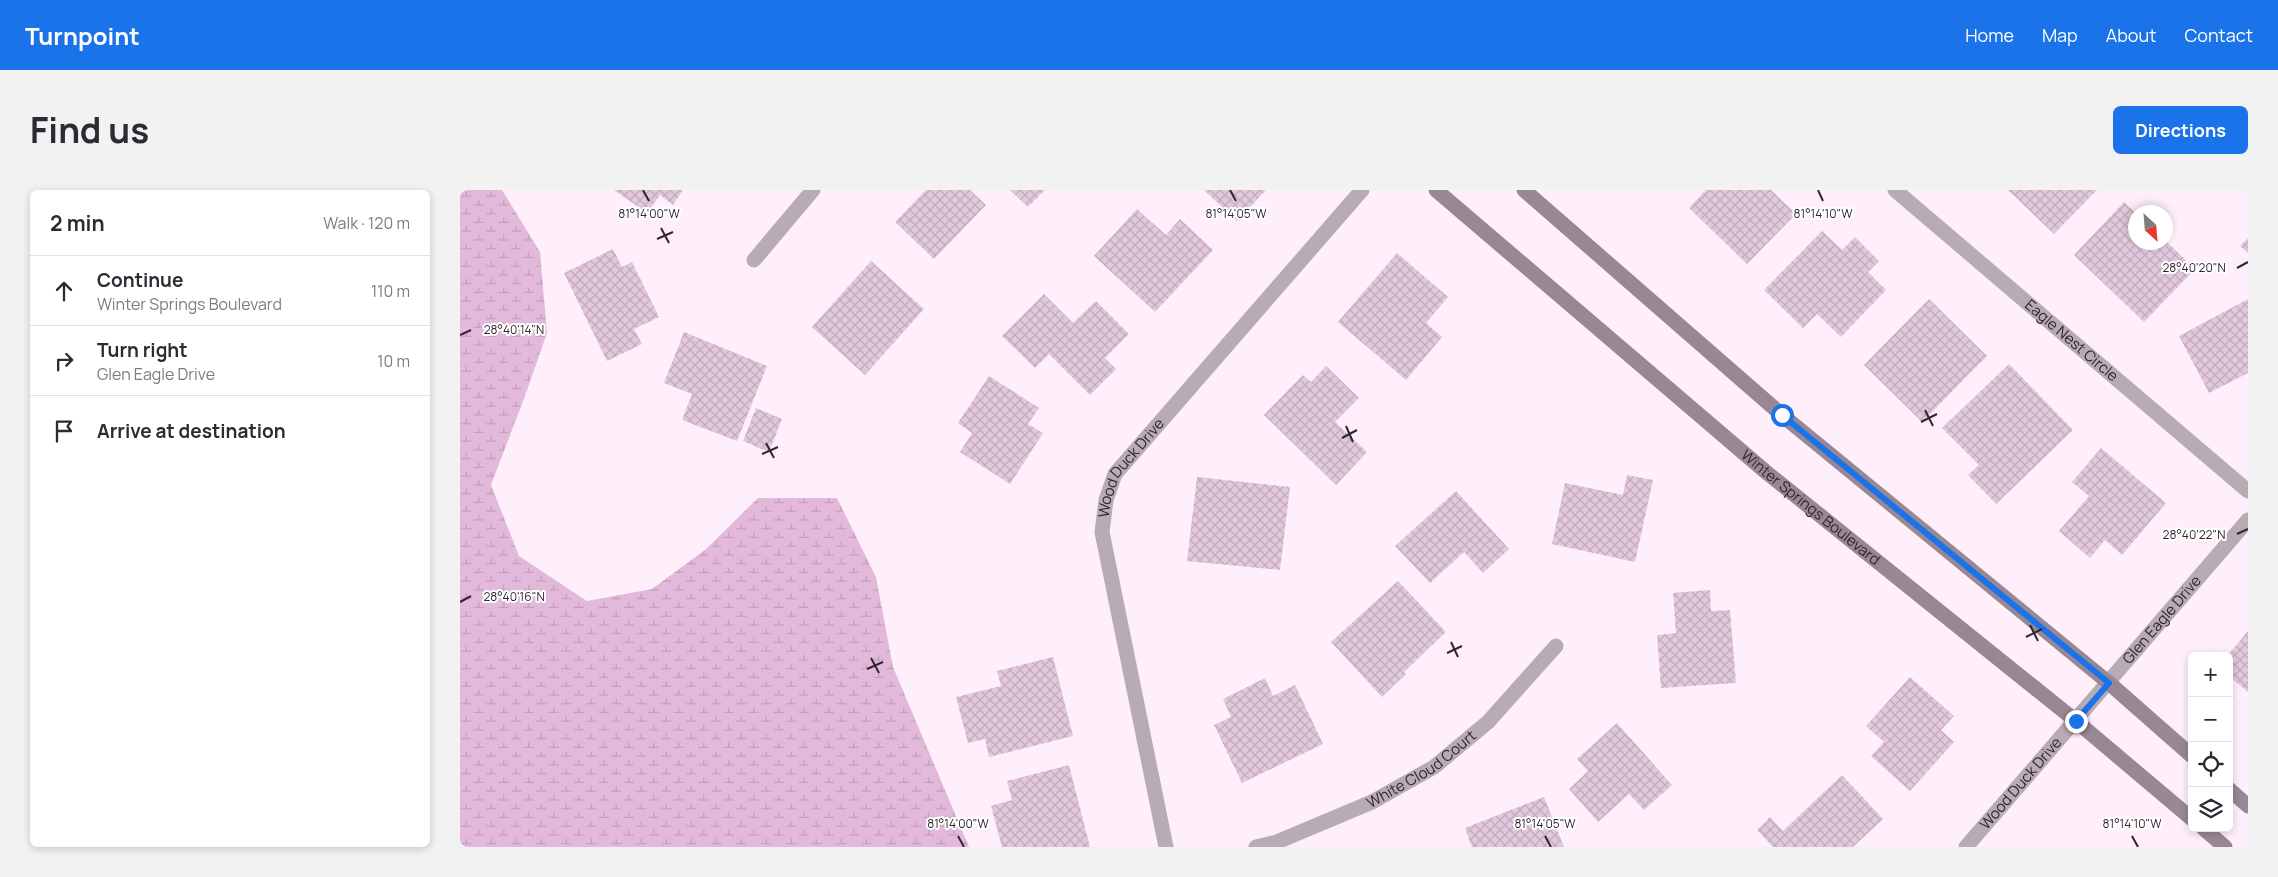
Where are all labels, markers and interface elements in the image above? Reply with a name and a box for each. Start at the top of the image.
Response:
text: Turnpoint [25,19,140,52]
text: Home [1965,23,2014,47]
text: Map [2042,23,2078,47]
text: About [2106,23,2156,47]
text: Contact [2184,23,2253,47]
text: Find us [30,106,149,154]
button: Directions [2113,106,2248,154]
text: 81°14'00"W [618,205,681,222]
text: 81°14'05"W [1205,205,1267,222]
text: 81°14'10"W [1794,205,1853,222]
north arrow [2128,205,2173,250]
text: 2 min [50,209,105,237]
text: Walk · 120 m [323,212,410,234]
text: 28°40'20"N [2162,259,2226,276]
text: Continue [97,267,183,293]
icon: ahead [50,277,78,305]
text: 110 m [371,280,410,302]
text: Winter Springs Boulevard [97,293,282,315]
street label: Eagle Nest Circle [2021,294,2123,386]
text: 28°40'14"N [484,321,544,338]
text: Turn right [97,337,187,363]
icon: right [50,347,78,375]
text: 10 m [377,350,410,372]
text: Glen Eagle Drive [97,363,215,385]
route start [1771,404,1794,427]
street label: Wood Duck Drive [1093,413,1169,519]
icon: arrive [50,417,78,445]
text: Arrive at destination [97,418,286,444]
street label: Winter Springs Boulevard [1737,444,1885,570]
text: 28°40'22"N [2163,526,2225,543]
street label: Glen Eagle Drive [2117,571,2206,668]
text: 28°40'16"N [483,588,545,605]
map controls [2188,652,2233,832]
button: + [2188,652,2233,697]
button: − [2188,697,2233,742]
route end [2065,710,2088,733]
street label: White Cloud Court [1363,725,1480,813]
street label: Wood Duck Drive [1975,732,2066,834]
button: locate [2188,742,2233,787]
button: layers [2188,787,2233,832]
text: 81°14'00"W [927,815,990,832]
text: 81°14'05"W [1514,815,1576,832]
text: 81°14'10"W [2103,815,2162,832]

